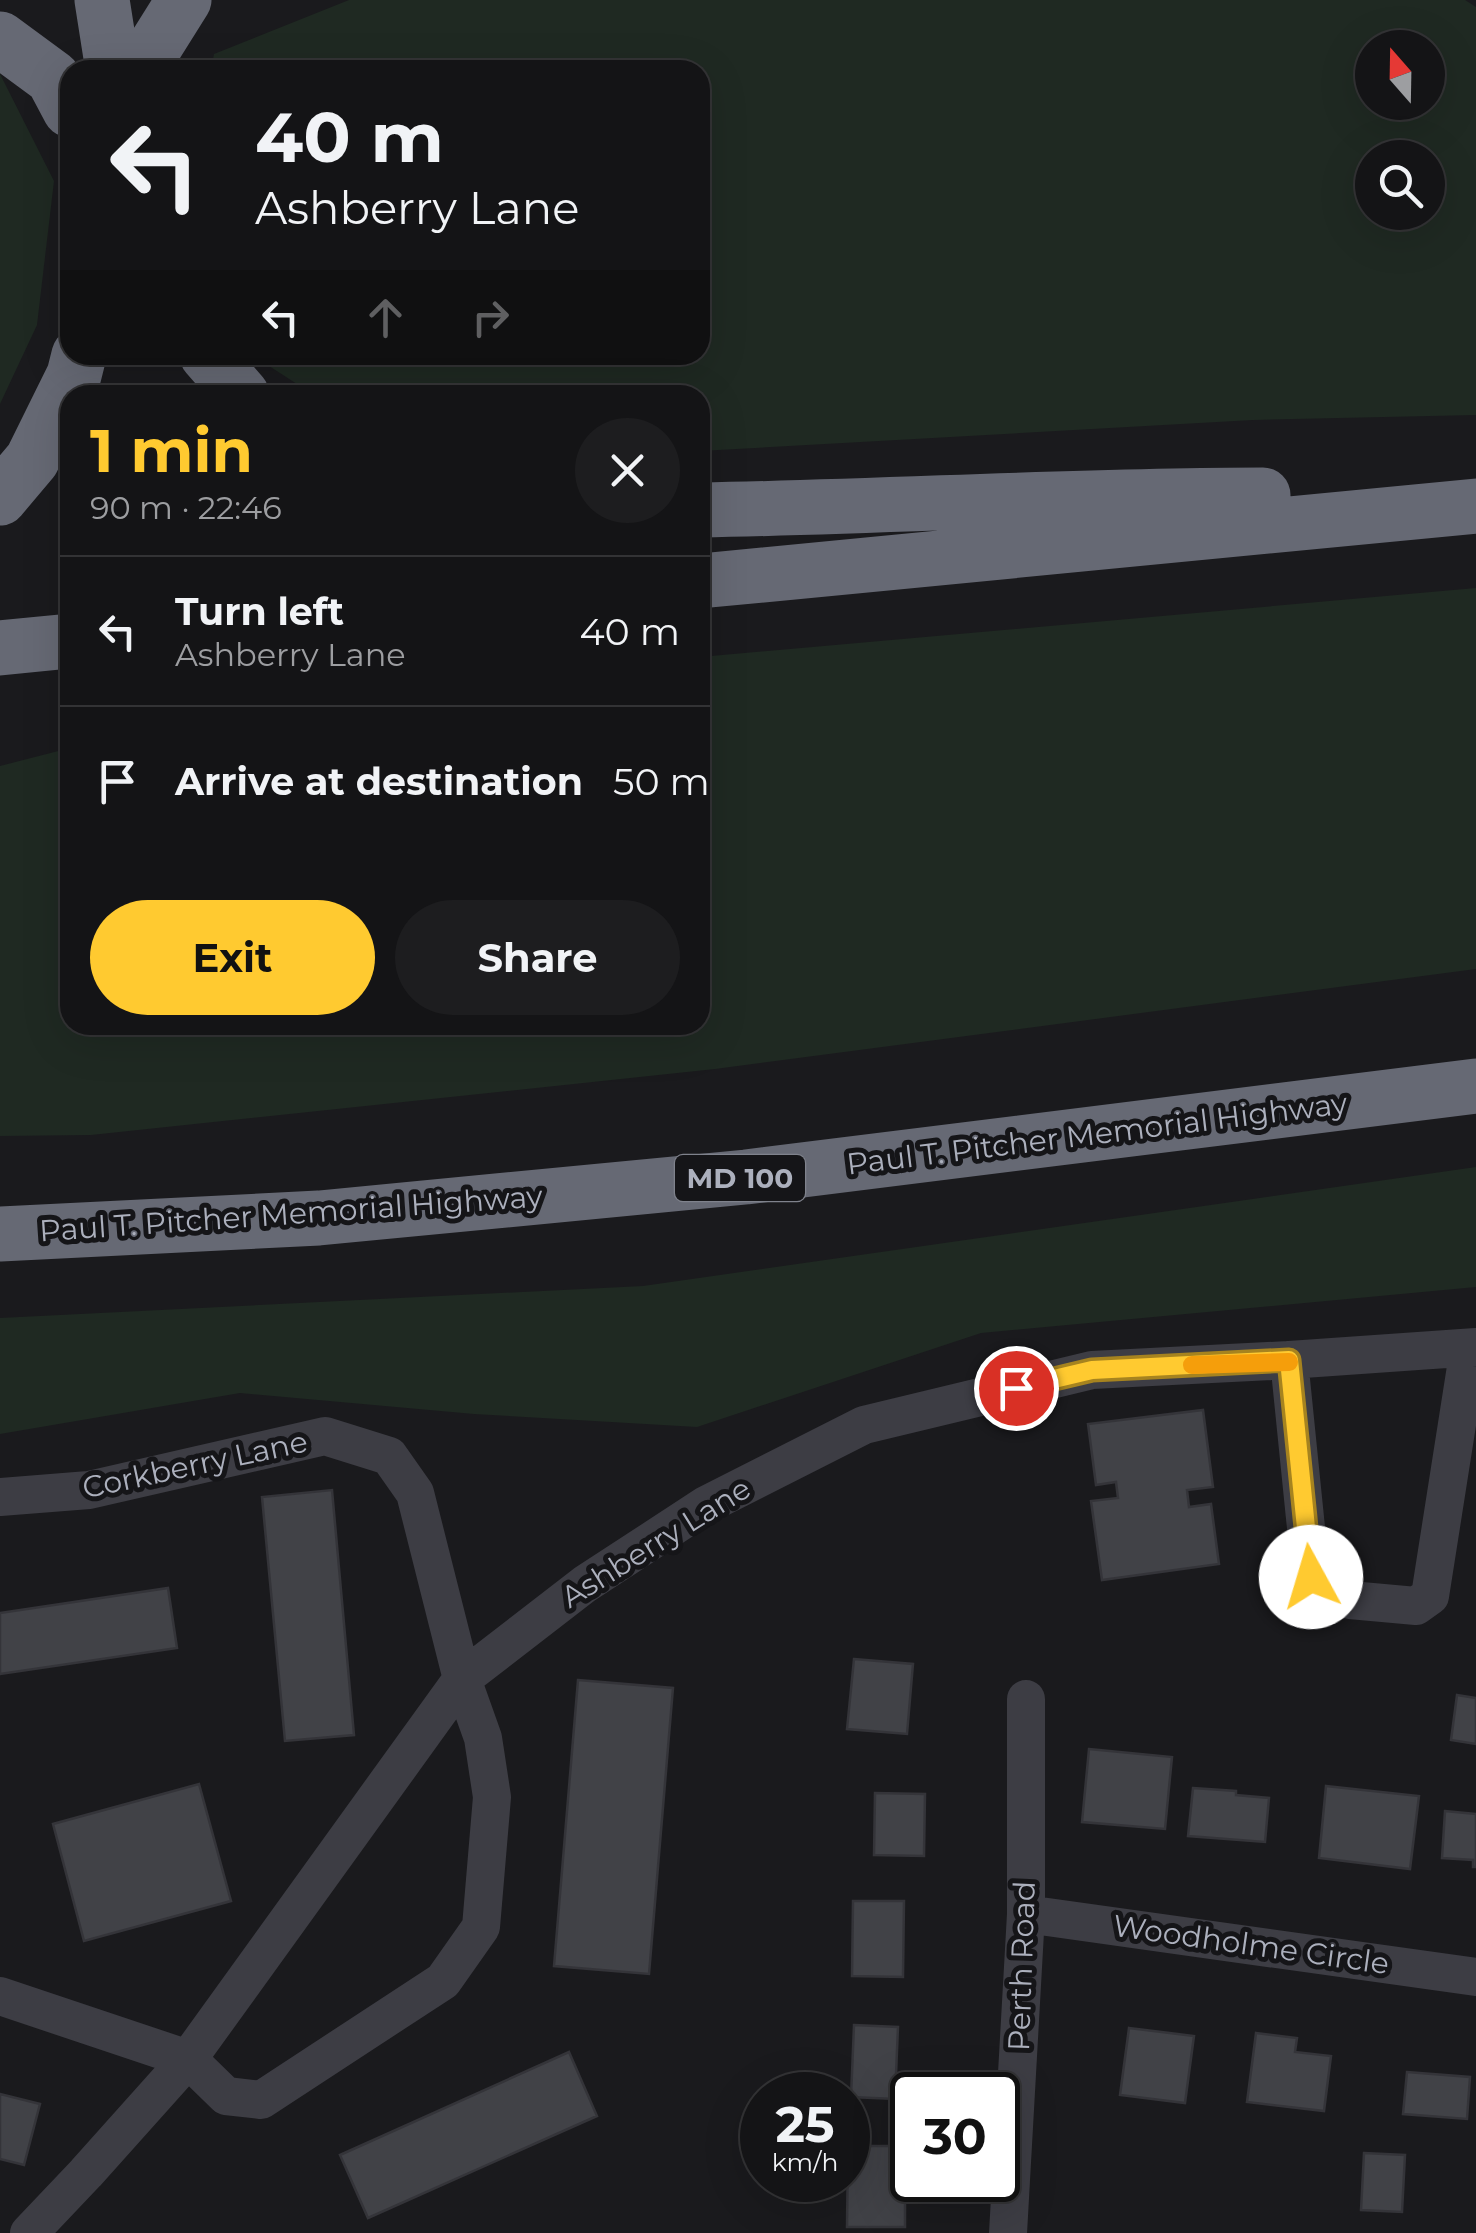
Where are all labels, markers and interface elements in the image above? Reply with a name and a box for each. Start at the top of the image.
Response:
north arrow [1355,30,1445,120]
map controls [1355,30,1445,230]
text: 40 m [255,94,444,180]
icon: left [90,100,220,230]
button: search [1355,140,1445,230]
text: Ashberry Lane [255,180,579,235]
icon: left [253,290,308,345]
icon: ahead [358,290,413,345]
icon: right [463,290,518,345]
text: 1 min [90,414,253,487]
button: close [575,418,680,523]
text: 90 m · 22:46 [90,488,282,527]
text: Turn left [175,588,344,635]
icon: left [90,604,145,659]
text: 40 m [579,608,680,655]
text: Ashberry Lane [175,635,406,674]
icon: arrive [90,754,145,809]
text: Arrive at destination [175,758,583,805]
text: 50 m [613,758,710,805]
button: Exit [90,900,375,1015]
button: Share [395,900,680,1015]
street label: Paul T. Pitcher Memorial Highway [844,1084,1350,1183]
road number: MD 100 [675,1155,805,1201]
street label: Paul T. Pitcher Memorial Highway [38,1177,545,1250]
pin [974,1346,1059,1431]
icon: arrive [989,1361,1044,1416]
street label: Corkberry Lane [79,1423,311,1506]
street label: Ashberry Lane [554,1470,757,1616]
position arrow [1259,1525,1363,1629]
street label: Perth Road [1000,1880,1043,2052]
street label: Woodholme Circle [1111,1907,1392,1982]
speed limit sign: 30 [890,2072,1020,2202]
text: 25 [775,2094,835,2155]
text: km/h [772,2147,838,2177]

